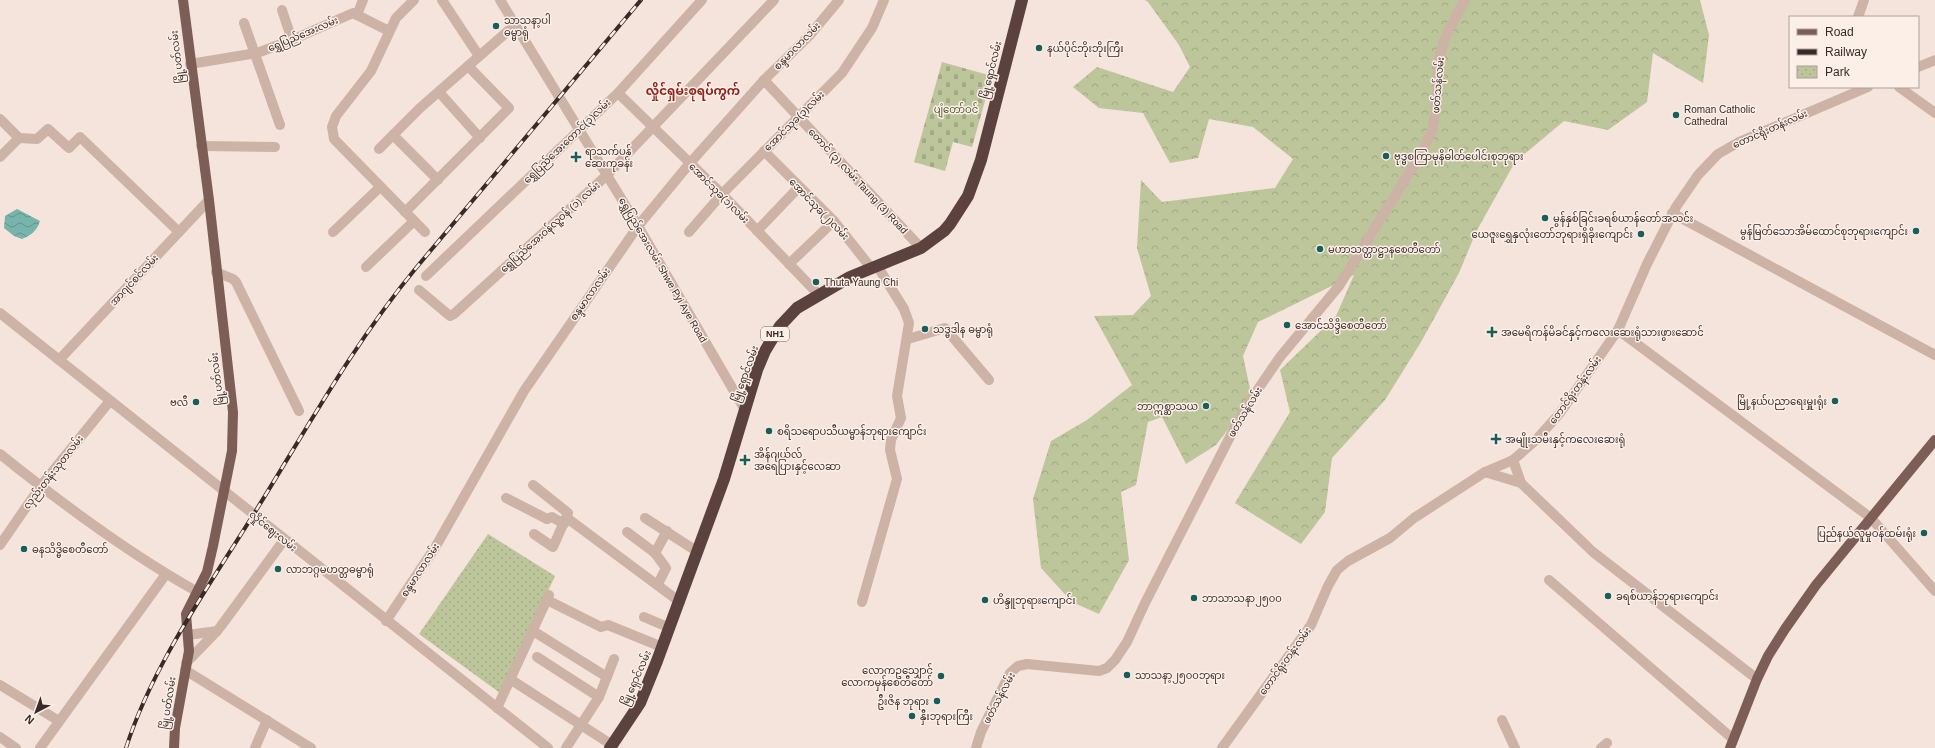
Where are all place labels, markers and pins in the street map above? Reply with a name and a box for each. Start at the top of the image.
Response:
place label: သာသနာ့ပါ ဓမ္မာရုံ [504,13,551,41]
marker: သာသနာ့ပါ ဓမ္မာရုံ [491,21,501,31]
place label: နယ်ပိုင်ဘိုးဘိုးကြီး [1047,41,1124,57]
marker: နယ်ပိုင်ဘိုးဘိုးကြီး [1034,43,1044,53]
place label: Roman Catholic Cathedral [1684,104,1755,127]
marker: Roman Catholic Cathedral [1671,110,1681,120]
place label: ရာသက်ပန် ဆေးကုခန်း [585,144,633,172]
place label: ဗုဒ္ဓစကြာမုနိဓါတ်ပေါင်းစုဘုရား [1394,149,1524,165]
marker: ရာသက်ပန် ဆေးကုခန်း [570,151,582,163]
marker: ဗုဒ္ဓစကြာမုနိဓါတ်ပေါင်းစုဘုရား [1381,151,1391,161]
place label: မွန်နှစ်ခြင်းခရစ်ယာန်တော်အသင်း [1553,211,1693,227]
marker: မွန်နှစ်ခြင်းခရစ်ယာန်တော်အသင်း [1540,213,1550,223]
place label: မွန်မြတ်သောအိမ်ထောင်စုဘုရားကျောင်း [1740,224,1908,240]
marker: မွန်မြတ်သောအိမ်ထောင်စုဘုရားကျောင်း [1911,226,1921,236]
place label: ယေဇူးရွှေနှလုံးတော်ဘုရားရှိခိုးကျောင်း [1472,227,1633,243]
marker: ယေဇူးရွှေနှလုံးတော်ဘုရားရှိခိုးကျောင်း [1636,229,1646,239]
place label: မဟာသတ္တာဋ္ဌာနစေတီတော် [1328,242,1441,258]
marker: မဟာသတ္တာဋ္ဌာနစေတီတော် [1315,244,1325,254]
marker: Thuta Yaung Chi [811,277,821,287]
place label: Thuta Yaung Chi [824,277,898,288]
place label: အောင်သိဒ္ဒိစေတီတော် [1295,318,1387,334]
marker: အောင်သိဒ္ဒိစေတီတော် [1282,320,1292,330]
place label: သဒ္ဓဒါန ဓမ္မာရုံ [933,322,993,338]
marker: သဒ္ဓဒါန ဓမ္မာရုံ [920,324,930,334]
place label: အမေရိကန်မိခင်နှင့်ကလေးဆေးရုံသားဖွားဆောင် [1501,325,1704,341]
marker: အမေရိကန်မိခင်နှင့်ကလေးဆေးရုံသားဖွားဆောင် [1486,326,1498,338]
place label: မြို့နယ်ပညာရေးမှူးရုံး [1737,394,1827,410]
place label: ဗလီ [170,395,188,408]
marker: မြို့နယ်ပညာရေးမှူးရုံး [1830,396,1840,406]
marker: ဗလီ [191,397,201,407]
place label: ဘာဣစ္ဆာသယ [1137,401,1198,415]
marker: ဘာဣစ္ဆာသယ [1201,401,1211,411]
place label: စရိသရောပသီယမ္မာန်ဘုရားကျောင်း [777,424,926,440]
marker: စရိသရောပသီယမ္မာန်ဘုရားကျောင်း [764,426,774,436]
place label: အမျိုးသမီးနှင့်ကလေးဆေးရုံ [1505,432,1625,448]
marker: အမျိုးသမီးနှင့်ကလေးဆေးရုံ [1490,433,1502,445]
place label: အိန်ဂျယ်လ် အရေပြားနှင့်လေဆာ [754,447,841,475]
marker: အိန်ဂျယ်လ် အရေပြားနှင့်လေဆာ [739,454,751,466]
place label: ပြည်နယ်လူမှုဝန်ထမ်းရုံး [1817,526,1916,542]
marker: ပြည်နယ်လူမှုဝန်ထမ်းရုံး [1919,528,1929,538]
place label: ဓနသိဒ္ဓိစေတီတော် [32,542,109,558]
marker: ဓနသိဒ္ဓိစေတီတော် [19,544,29,554]
place label: လာဘဂ္ဂမဟတ္တဓမ္မာရုံ [286,563,374,578]
marker: လာဘဂ္ဂမဟတ္တဓမ္မာရုံ [273,564,283,574]
place label: ခရစ်ယာန်ဘုရားကျောင်း [1616,589,1719,605]
marker: ခရစ်ယာန်ဘုရားကျောင်း [1603,591,1613,601]
place label: ဟိန္ဒူဘုရားကျောင်း [993,593,1076,609]
marker: ဘာသာသနာ၂၅၀၀ [1189,593,1199,603]
place label: ဘာသာသနာ၂၅၀၀ [1202,593,1282,607]
marker: ဟိန္ဒူဘုရားကျောင်း [980,595,990,605]
place label: လောကဥသျှောင် လောကမှန်စေတီတော် [841,663,933,691]
marker: သာသနာ့၂၅၀၀ဘုရား [1122,670,1132,680]
place label: သာသနာ့၂၅၀၀ဘုရား [1135,670,1225,684]
marker: လောကဥသျှောင် လောကမှန်စေတီတော် [936,671,946,681]
place label: ဦးဇိန ဘုရား [877,694,929,710]
marker: ဦးဇိန ဘုရား [932,696,942,706]
place label: နှီးဘုရားကြီး [920,709,973,725]
marker: နှီးဘုရားကြီး [907,711,917,721]

